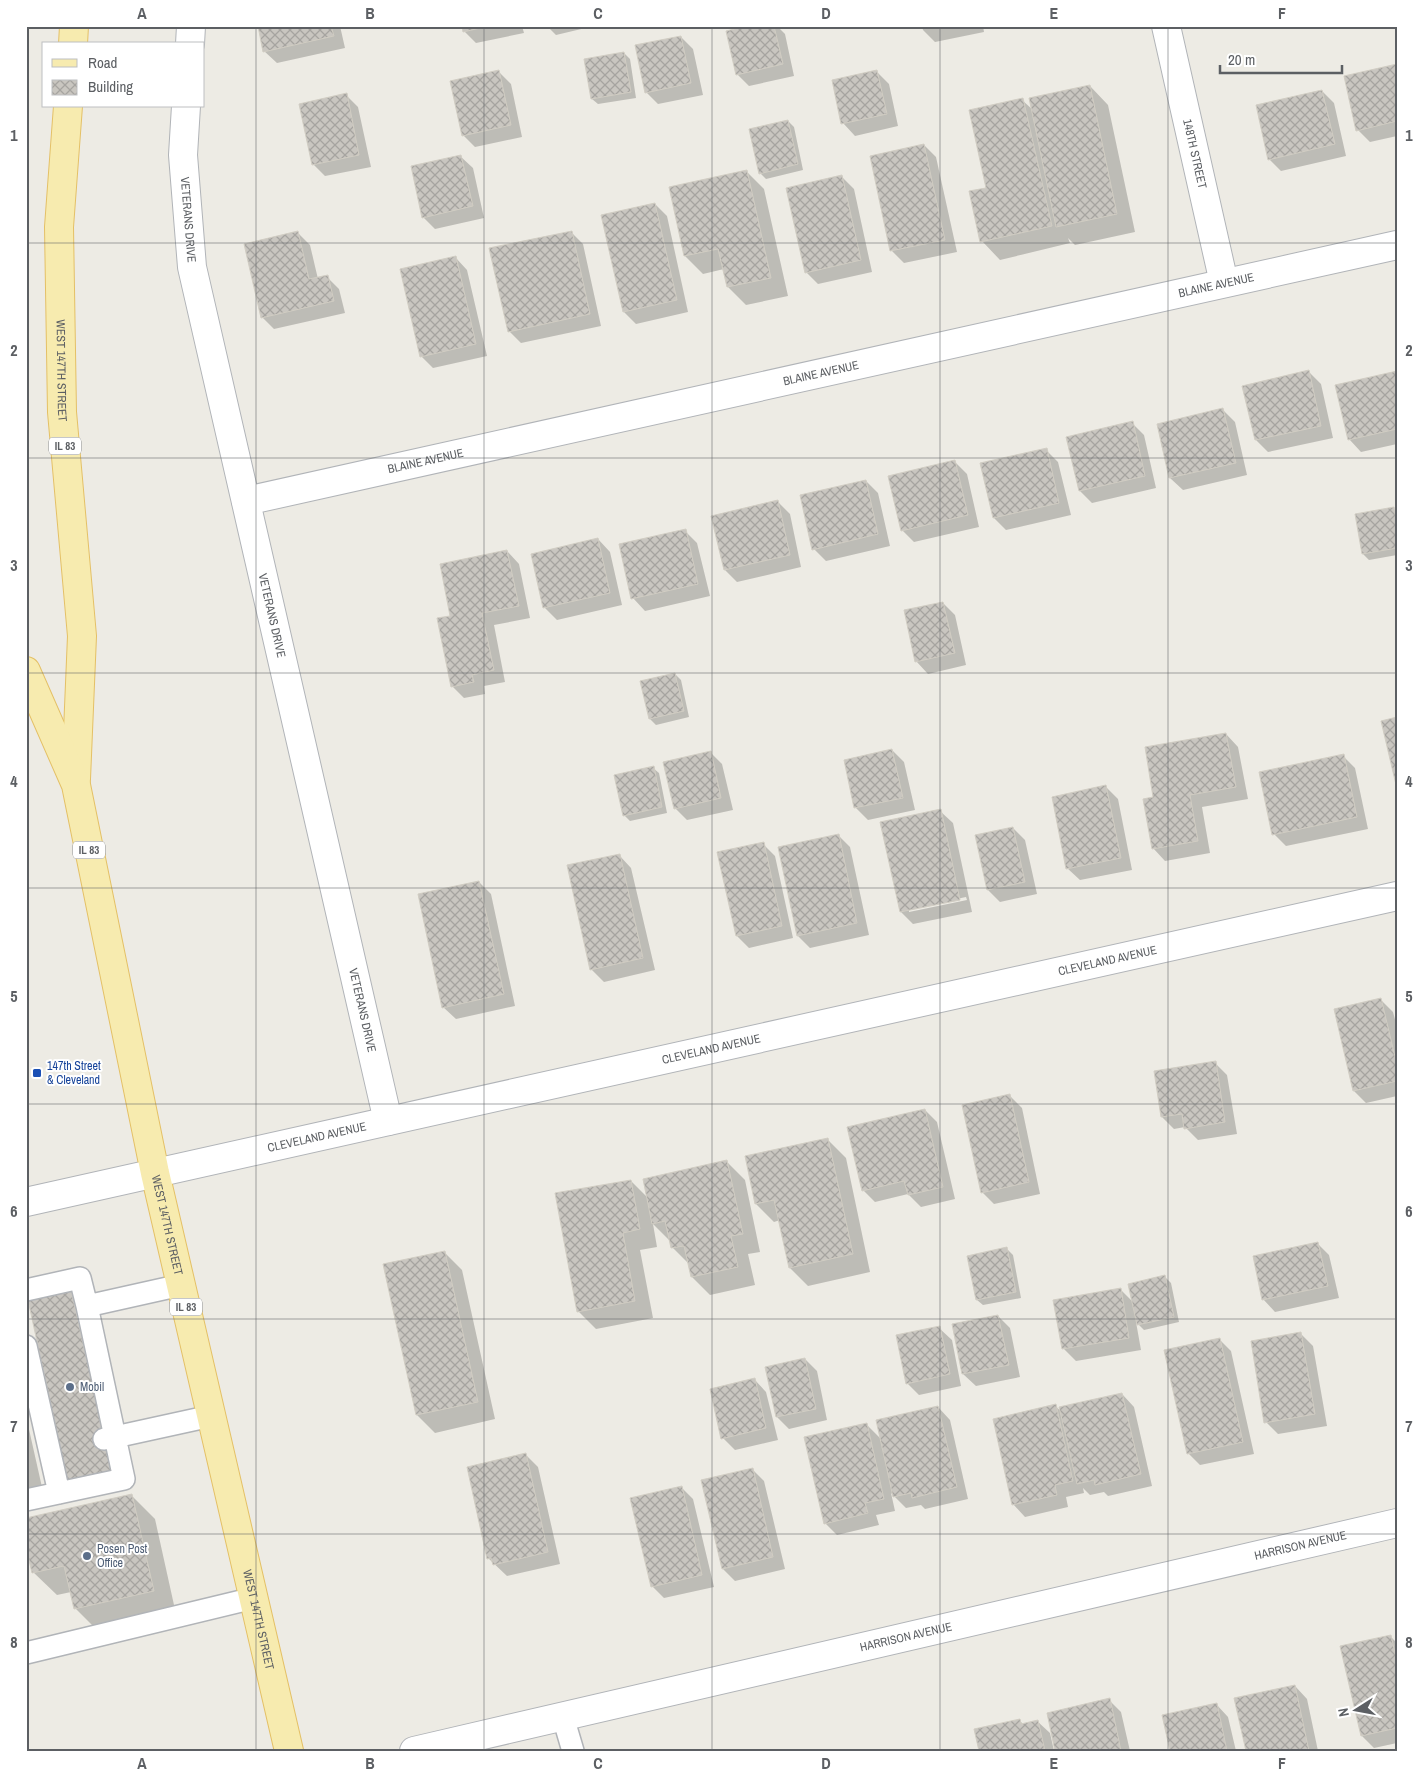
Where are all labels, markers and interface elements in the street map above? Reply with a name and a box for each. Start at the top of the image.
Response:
text: A [137,2,147,24]
text: B [365,2,375,24]
text: C [593,2,603,24]
text: D [821,2,831,24]
text: E [1050,2,1059,24]
text: F [1278,2,1286,24]
legend [42,42,205,108]
scale bar [1220,42,1343,74]
text: 20 m [1228,49,1255,70]
text: Road [88,52,117,73]
text: Building [88,76,133,97]
street label: 148TH STREET [1179,117,1210,190]
text: 1 [10,124,18,146]
text: 1 [1405,124,1413,146]
street label: VETERANS DRIVE [177,176,200,263]
street label: BLAINE AVENUE [1177,269,1256,301]
street label: WEST 147TH STREET [53,319,71,422]
text: 2 [10,339,18,361]
text: 2 [1405,339,1413,361]
street label: BLAINE AVENUE [782,357,860,389]
road number: IL 83 [49,438,81,454]
street label: BLAINE AVENUE [386,445,465,477]
text: 3 [10,554,18,576]
text: 3 [1405,554,1413,576]
street label: VETERANS DRIVE [255,572,289,659]
text: 4 [10,770,18,792]
text: 4 [1405,770,1413,792]
road number: IL 83 [73,842,105,858]
street label: CLEVELAND AVENUE [1057,942,1158,979]
street label: VETERANS DRIVE [345,967,380,1054]
text: 5 [10,985,18,1007]
text: 5 [1405,985,1413,1007]
street label: CLEVELAND AVENUE [660,1030,762,1068]
place label: 147th Street & Cleveland [47,1058,101,1088]
marker: 147th Street & Cleveland [31,1067,43,1079]
street label: CLEVELAND AVENUE [266,1118,368,1156]
street label: WEST 147TH STREET [148,1174,186,1277]
text: 6 [10,1200,18,1222]
text: 6 [1405,1200,1413,1222]
road number: IL 83 [170,1298,202,1315]
place label: Mobil [80,1379,104,1395]
marker: Mobil [64,1381,76,1393]
text: 7 [10,1415,18,1437]
text: 7 [1405,1415,1413,1437]
street label: HARRISON AVENUE [1253,1527,1348,1564]
place label: Posen Post Office [97,1541,148,1571]
marker: Posen Post Office [81,1550,93,1562]
street label: WEST 147TH STREET [239,1568,278,1671]
street label: HARRISON AVENUE [858,1618,954,1655]
text: 8 [10,1631,18,1653]
text: 8 [1405,1631,1413,1653]
north arrow [1330,1684,1380,1734]
text: N [1334,1707,1353,1718]
text: A [137,1752,147,1774]
text: B [365,1752,375,1774]
text: C [593,1752,603,1774]
text: D [821,1752,831,1774]
text: E [1050,1752,1059,1774]
text: F [1278,1752,1286,1774]

